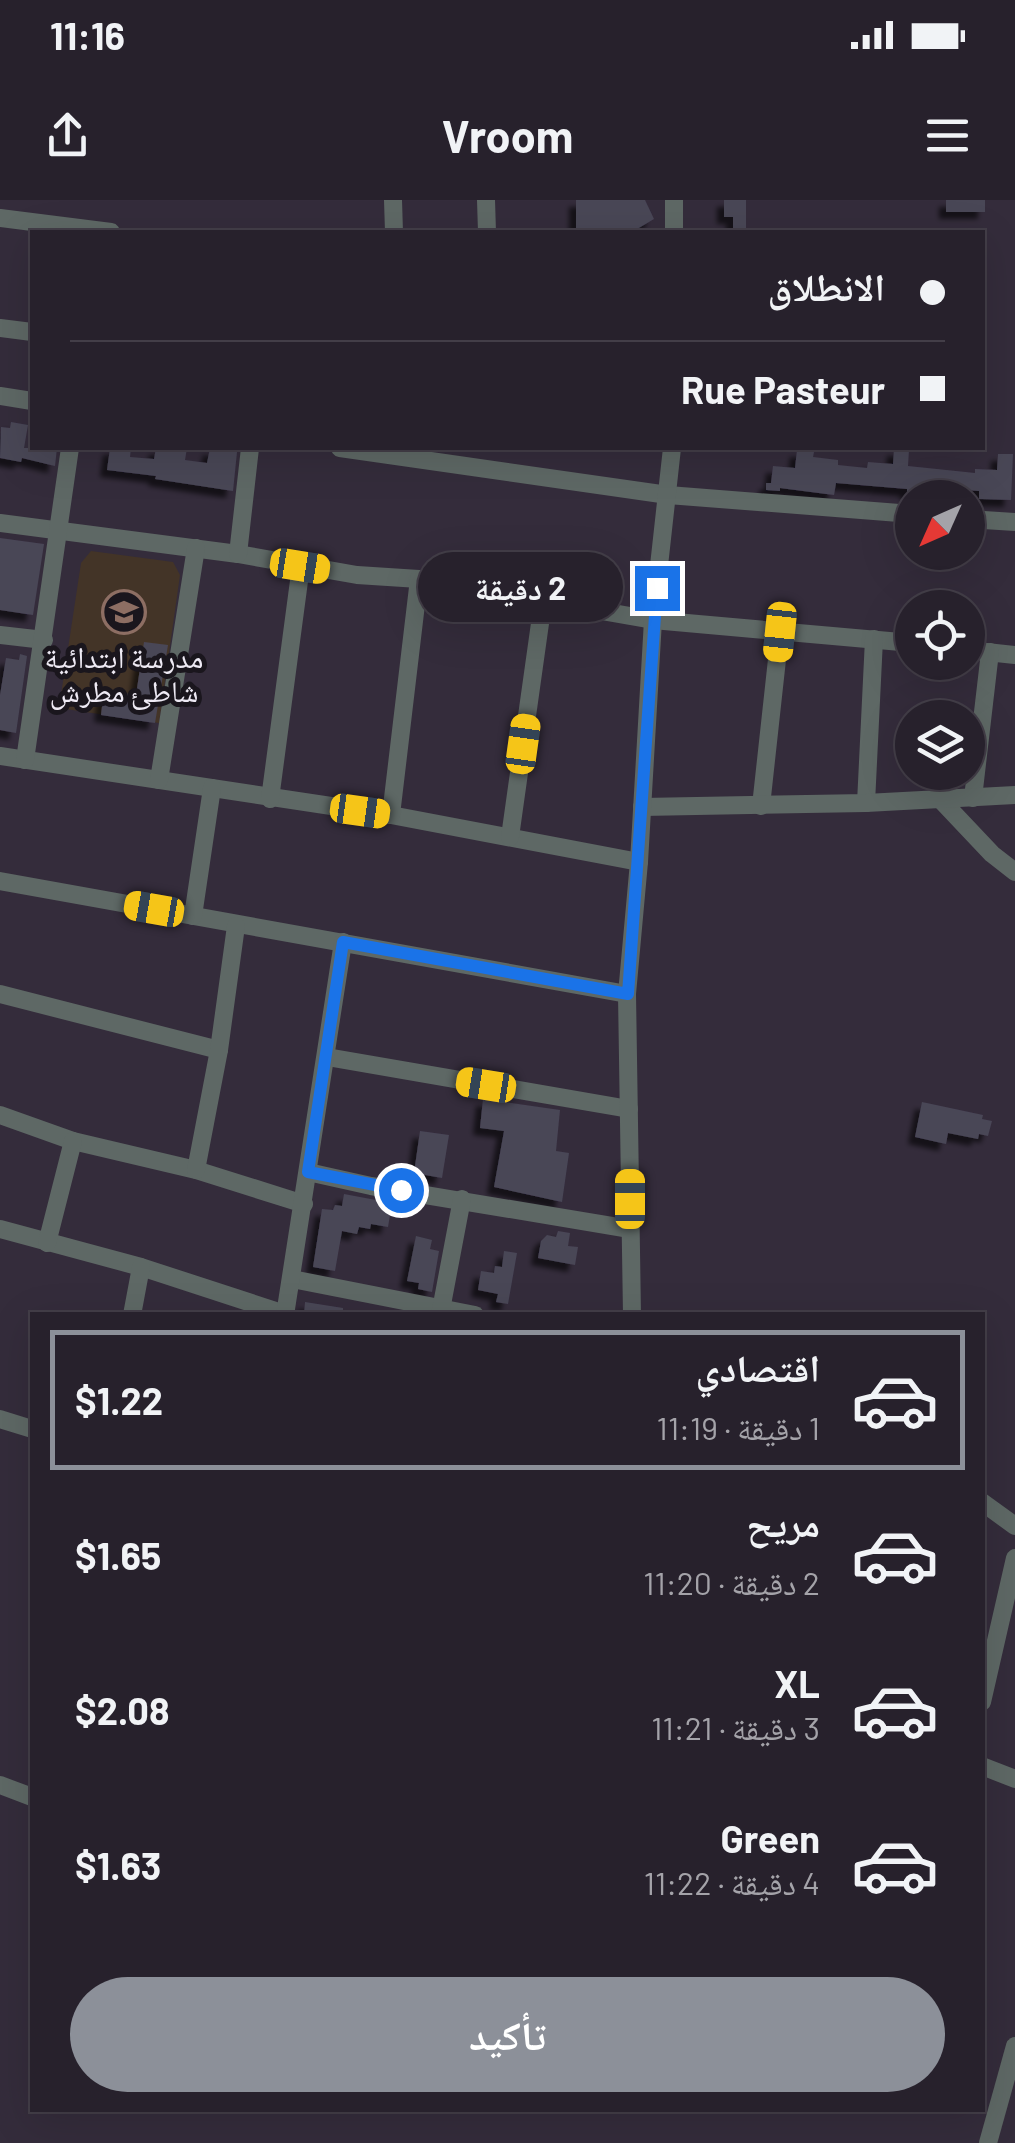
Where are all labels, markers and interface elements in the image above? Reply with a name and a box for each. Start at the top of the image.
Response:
text: 11:16 [50,12,125,58]
icon: share [40,108,95,163]
text: Vroom [442,108,573,162]
icon: menu [920,108,975,163]
text: الانطلاق [767,263,885,309]
text: Rue Pasteur [681,366,885,412]
north arrow [895,480,985,570]
map controls [895,480,985,790]
car [268,546,332,586]
callout: 2 دقيقة [417,553,622,623]
route end [635,566,680,611]
text: 2 دقيقة [475,568,566,606]
school or university icon: مدرسة ابتدائية شاطئ مطرش [101,589,147,635]
button: locate [895,590,985,680]
car [762,601,798,663]
place label: مدرسة ابتدائية شاطئ مطرش [45,638,203,710]
button: layers [895,700,985,790]
car [504,712,542,776]
car [328,792,392,830]
car [122,889,186,929]
car [454,1065,518,1105]
route start [379,1168,424,1213]
car [615,1169,645,1229]
text: اقتصادي [696,1344,820,1390]
icon: car [850,1355,940,1445]
text: $1.22 [75,1377,163,1423]
text: 1 دقيقة · 11:19 [657,1408,820,1446]
text: مريح [746,1499,820,1545]
icon: car [850,1510,940,1600]
text: $1.65 [75,1532,161,1578]
text: 2 دقيقة · 11:20 [643,1563,820,1601]
text: XL [774,1660,820,1706]
icon: car [850,1665,940,1755]
text: $2.08 [75,1687,170,1733]
text: 3 دقيقة · 11:21 [651,1708,820,1746]
text: Green [720,1815,820,1861]
icon: car [850,1820,940,1910]
text: $1.63 [75,1842,161,1888]
text: 4 دقيقة · 11:22 [644,1863,820,1901]
button: تأكيد [70,1977,945,2092]

